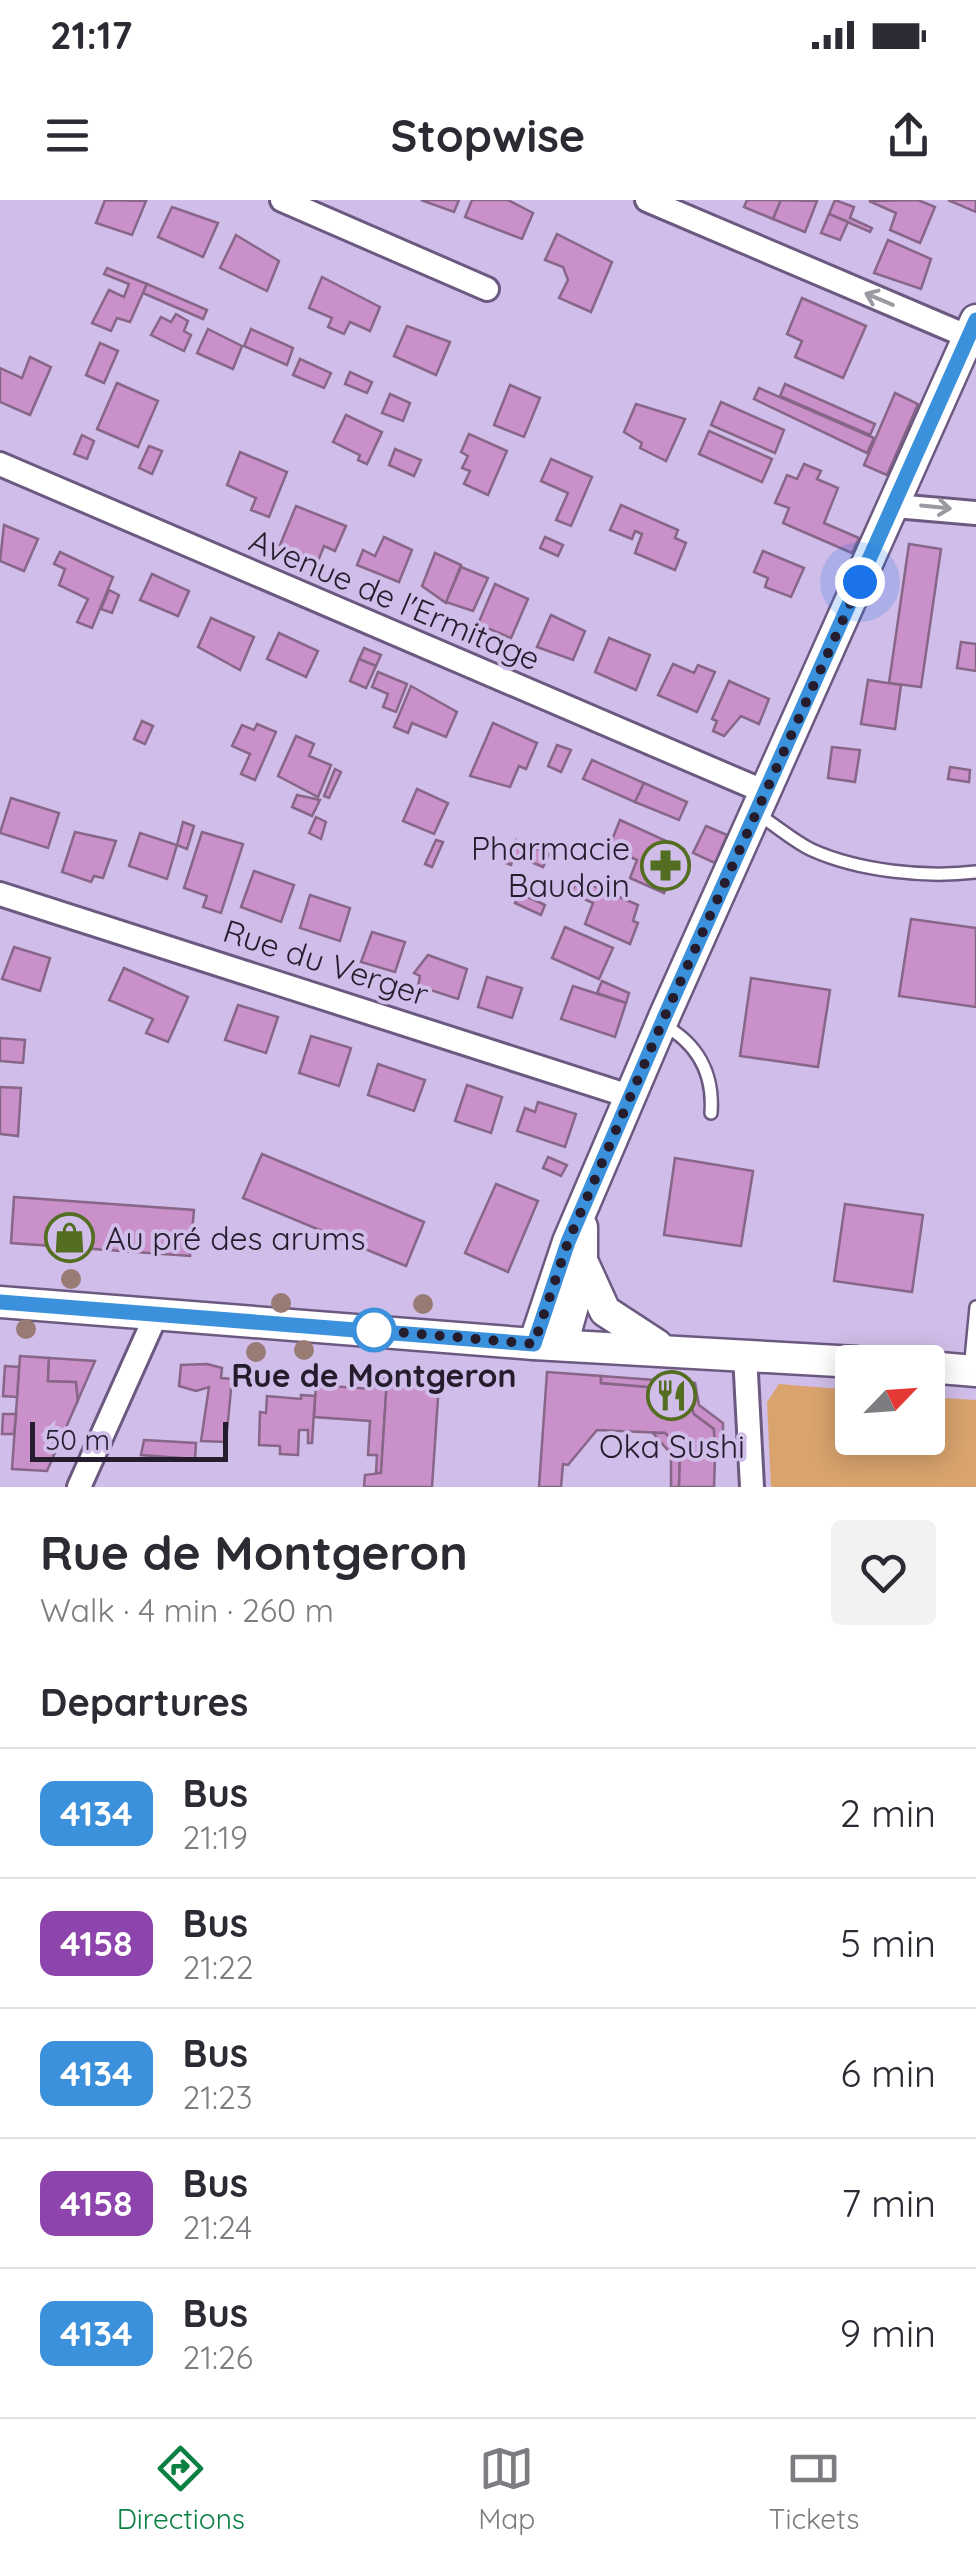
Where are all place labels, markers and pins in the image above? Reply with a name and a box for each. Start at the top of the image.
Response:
place label: Pharmacie Baudoin [471,828,630,905]
pharmacy icon: Pharmacie Baudoin [639,840,691,892]
shop icon: Au pré des arums [44,1212,96,1264]
place label: Au pré des arums [105,1218,365,1258]
marker: Rue de Montgeron [353,1309,395,1351]
place label: Rue de Montgeron [231,1355,517,1395]
restaurant icon: Oka Sushi [646,1370,698,1422]
place label: Oka Sushi [599,1426,745,1466]

